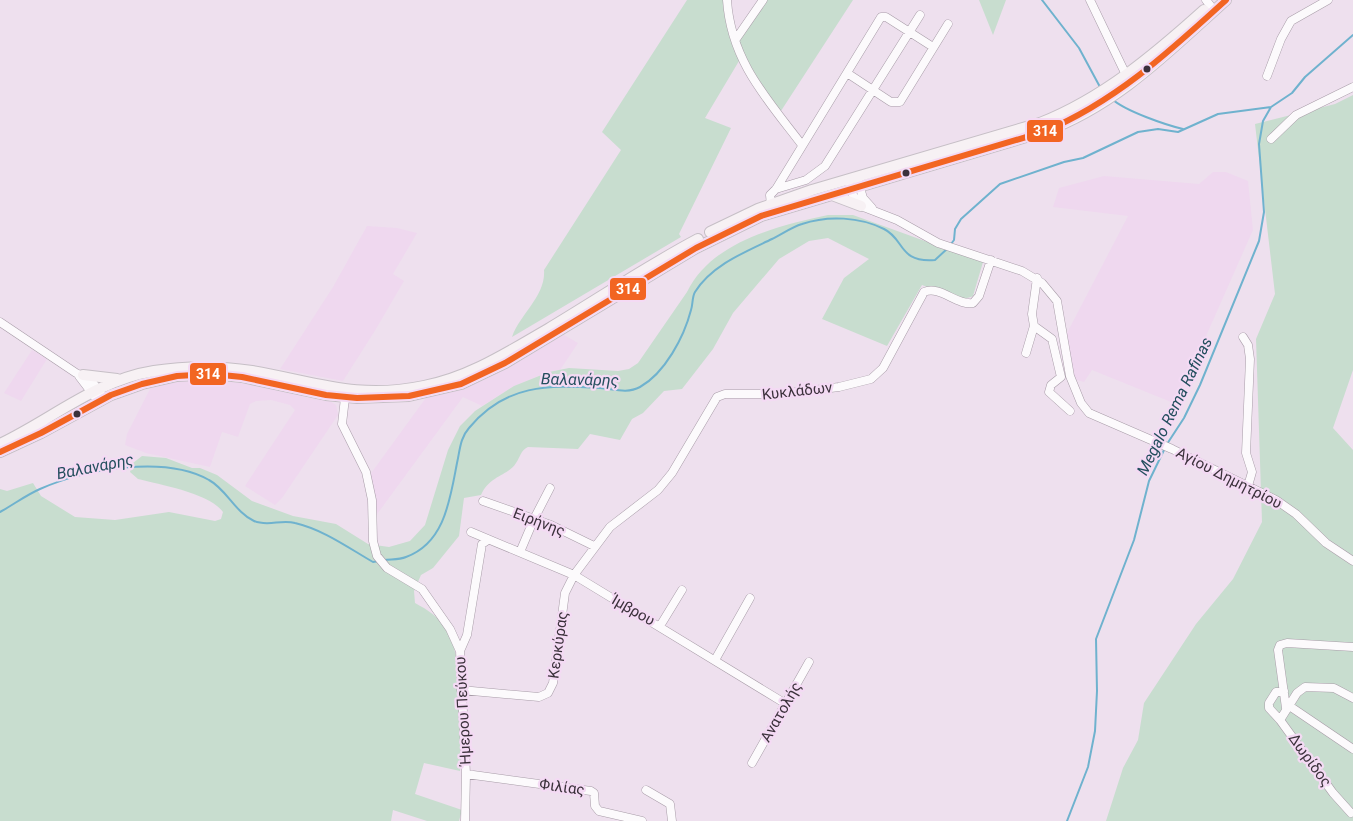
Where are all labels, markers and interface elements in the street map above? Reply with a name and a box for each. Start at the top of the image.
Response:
unlabelled marker [1142,64,1152,74]
line badge: 314 [1026,119,1064,143]
text: 314 [1033,123,1057,139]
unlabelled marker [901,168,911,178]
line badge: 314 [609,277,647,301]
text: 314 [616,281,640,297]
water label: Megalo Rema Rafinas [1133,334,1216,478]
line badge: 314 [189,362,227,386]
text: 314 [196,366,220,382]
water label: Βαλανάρης [541,369,619,390]
street label: Κυκλάδων [761,378,833,404]
unlabelled marker [72,409,82,419]
street label: Αγίου Δημητρίου [1173,444,1285,512]
water label: Βαλανάρης [55,450,135,483]
street label: Ειρήνης [510,504,568,540]
street label: Ίμβρου [607,590,658,630]
street label: Κερκύρας [544,610,572,680]
street label: Ήμερου Πεύκου [451,656,475,767]
street label: Ανατολής [757,679,805,745]
street label: Δωρίδος [1285,730,1335,790]
street label: Φιλίας [538,775,586,799]

